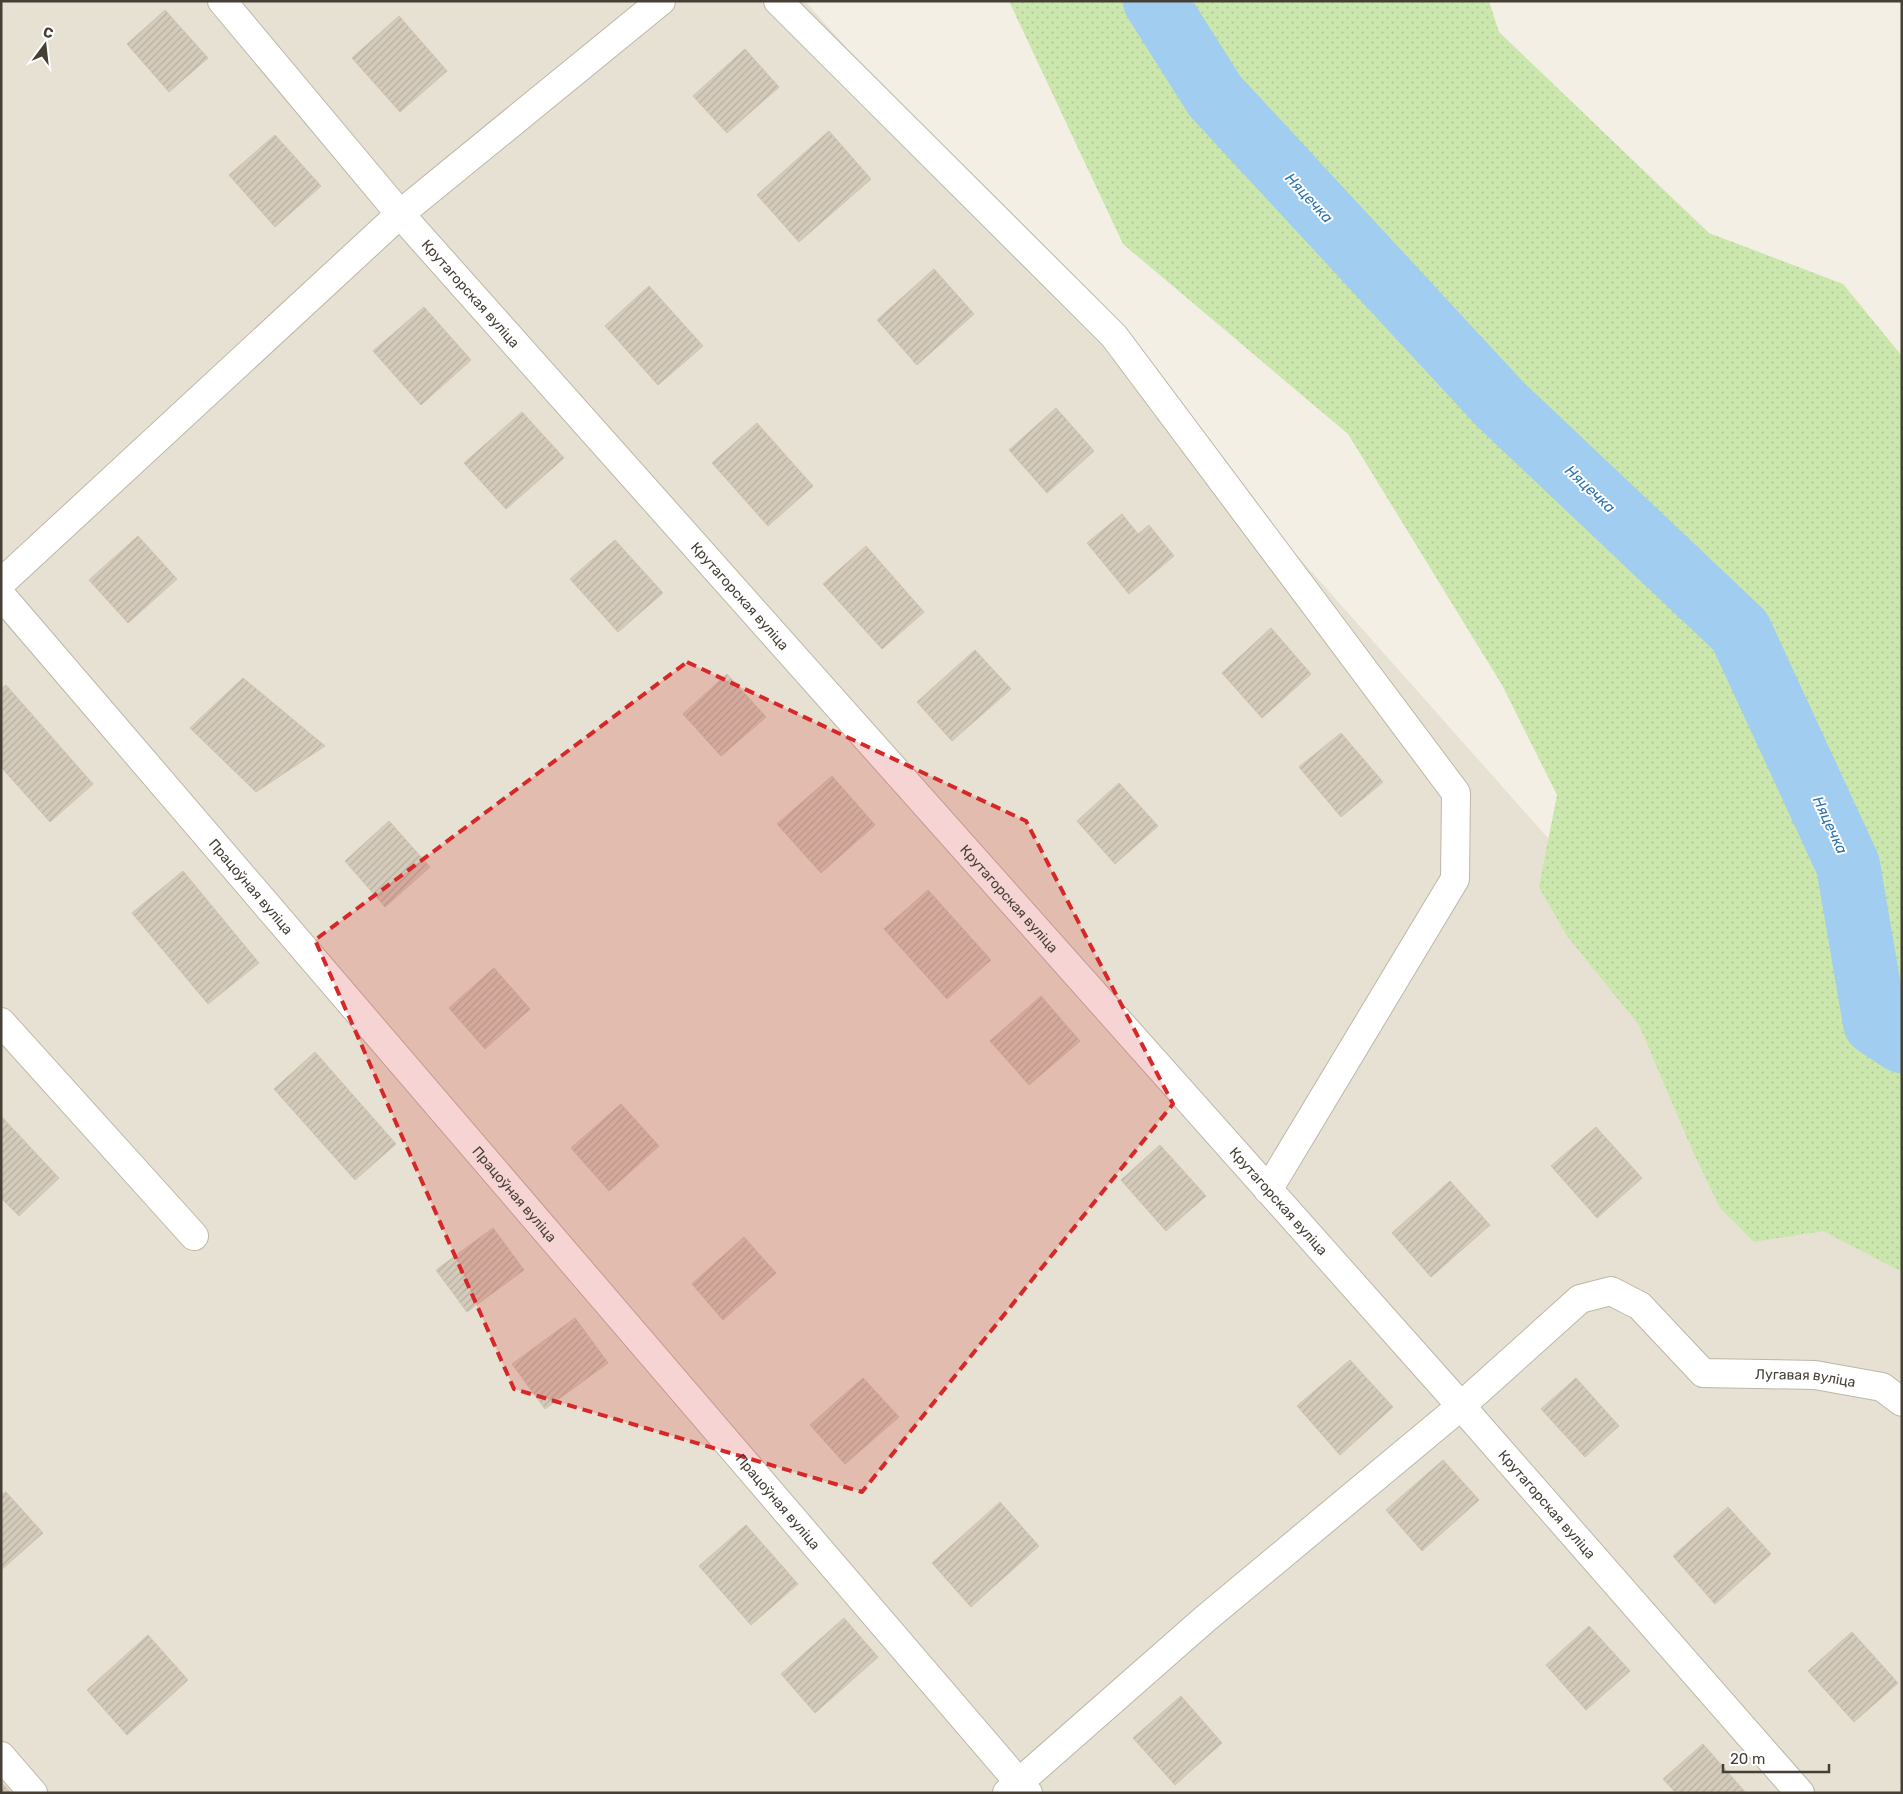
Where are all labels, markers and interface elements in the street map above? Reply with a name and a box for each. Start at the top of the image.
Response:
north arrow [20,20,70,70]
text: С [41,23,55,42]
water label: Няцечка [1281,169,1337,227]
street label: Крутагорская вуліца [418,236,523,351]
water label: Няцечка [1561,461,1619,517]
street label: Крутагорская вуліца [687,538,793,654]
water label: Няцечка [1809,793,1851,857]
street label: Працоўная вуліца [205,835,297,938]
street label: Крутагорская вуліца [957,841,1062,956]
street label: Працоўная вуліца [469,1143,560,1245]
street label: Крутагорская вуліца [1226,1143,1331,1259]
street label: Лугавая вуліца [1755,1365,1857,1391]
street label: Крутагорская вуліца [1495,1446,1599,1562]
street label: Працоўная вуліца [732,1450,824,1553]
scale bar [1723,1742,1829,1774]
text: 20 m [1730,1750,1765,1768]

